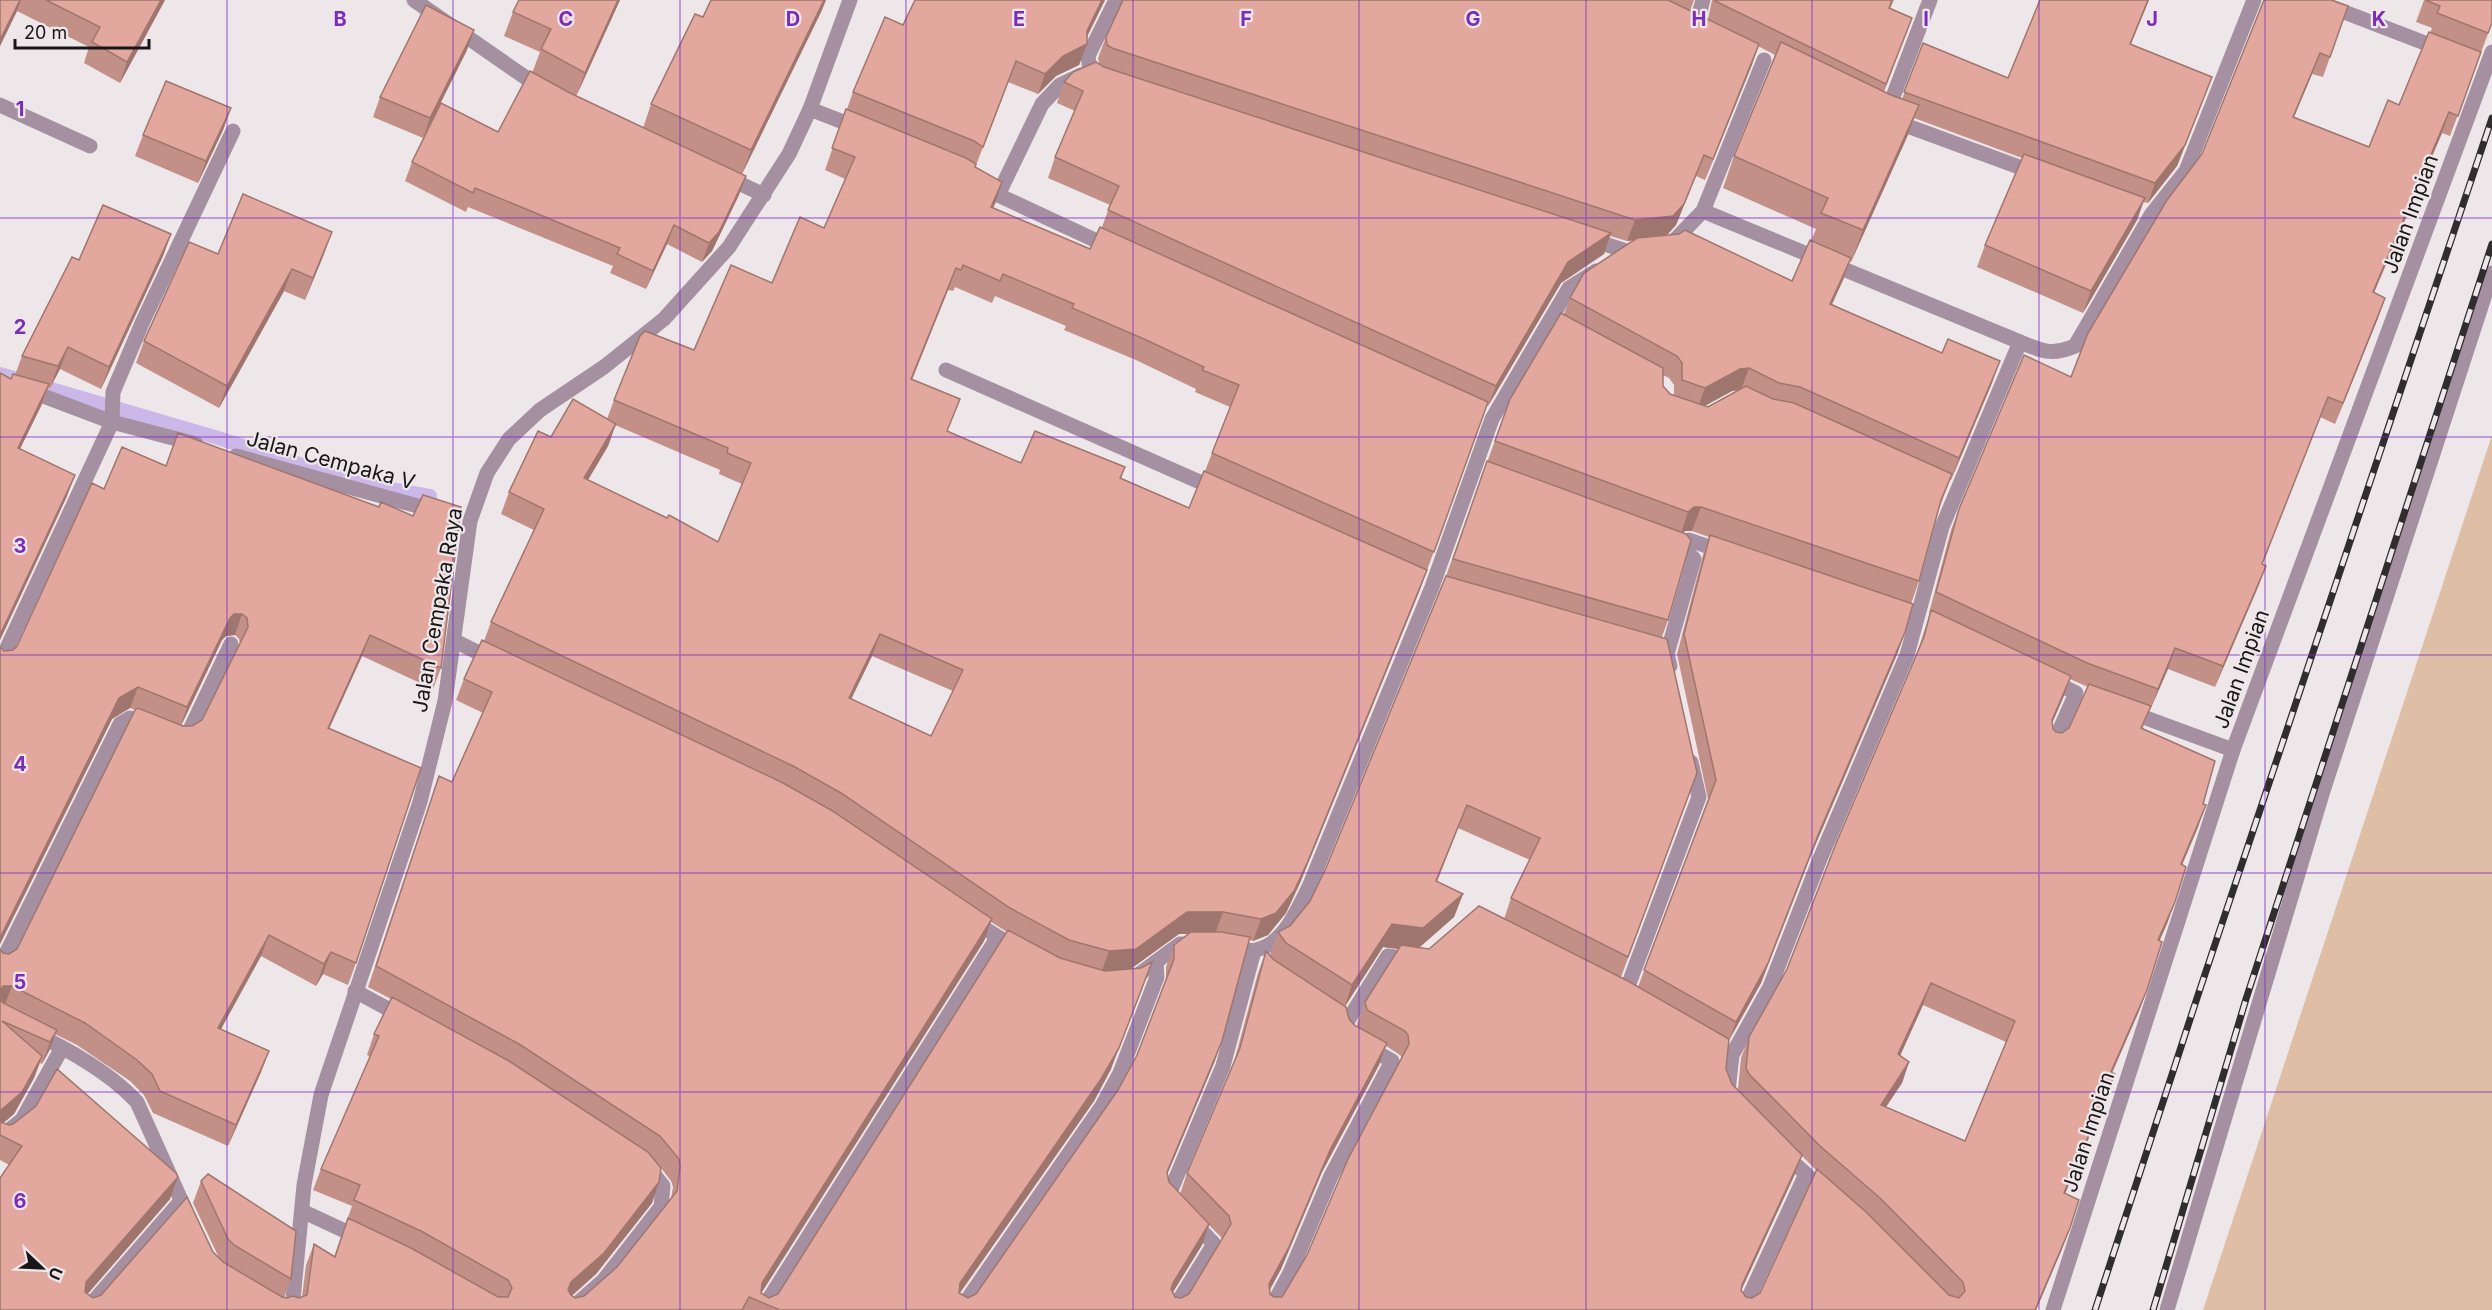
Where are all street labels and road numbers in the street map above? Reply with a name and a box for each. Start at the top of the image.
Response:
street label: Jalan Impian [2377,151,2443,277]
street label: Jalan Cempaka V [244,425,418,495]
street label: Jalan Cempaka Raya [407,506,467,714]
street label: Jalan Impian [2208,606,2274,732]
street label: Jalan Impian [2057,1069,2119,1195]

